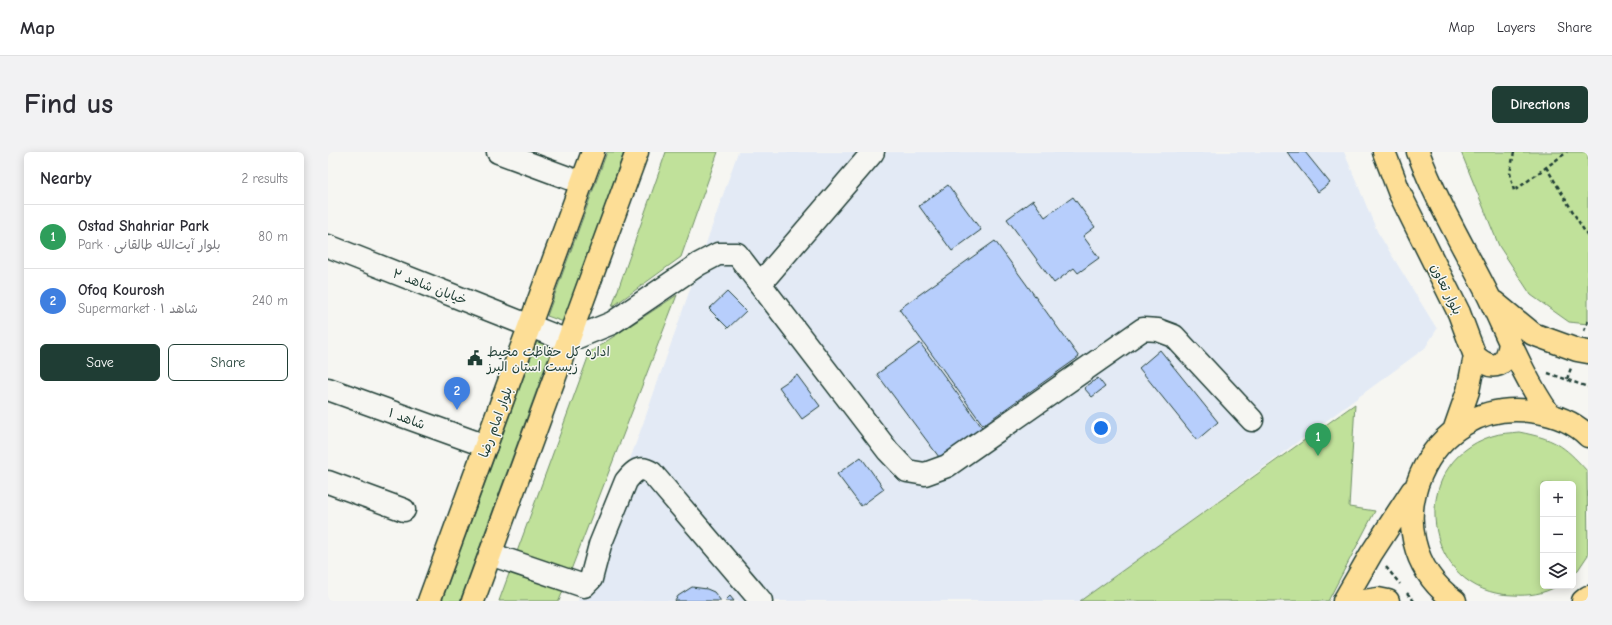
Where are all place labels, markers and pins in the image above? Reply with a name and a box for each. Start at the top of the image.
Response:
place label: اداره کل حفاظت محیط زیست استان البرز [486,344,610,375]
public building icon: اداره کل حفاظت محیط زیست استان البرز [466,349,484,367]
pin: 2 [444,377,470,410]
pin: 1 [1305,423,1331,456]

